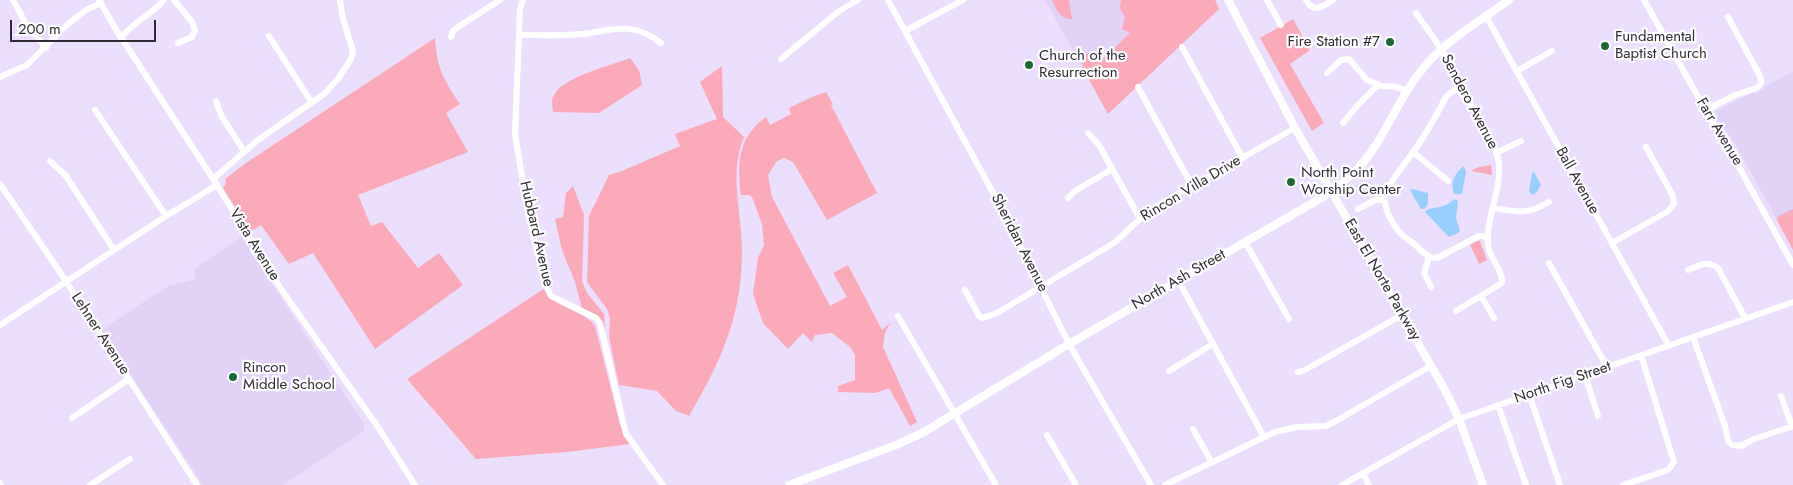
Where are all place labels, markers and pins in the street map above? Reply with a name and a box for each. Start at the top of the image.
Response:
place label: Fundamental Baptist Church [1615,28,1707,63]
place label: Fire Station #7 [1287,33,1380,51]
marker: Fire Station #7 [1384,36,1396,48]
marker: Fundamental Baptist Church [1599,40,1611,52]
place label: Church of the Resurrection [1039,47,1126,82]
marker: Church of the Resurrection [1023,59,1035,71]
place label: North Point Worship Center [1301,164,1401,199]
marker: North Point Worship Center [1285,176,1297,188]
place label: Rincon Middle School [243,359,335,394]
marker: Rincon Middle School [227,371,239,383]

